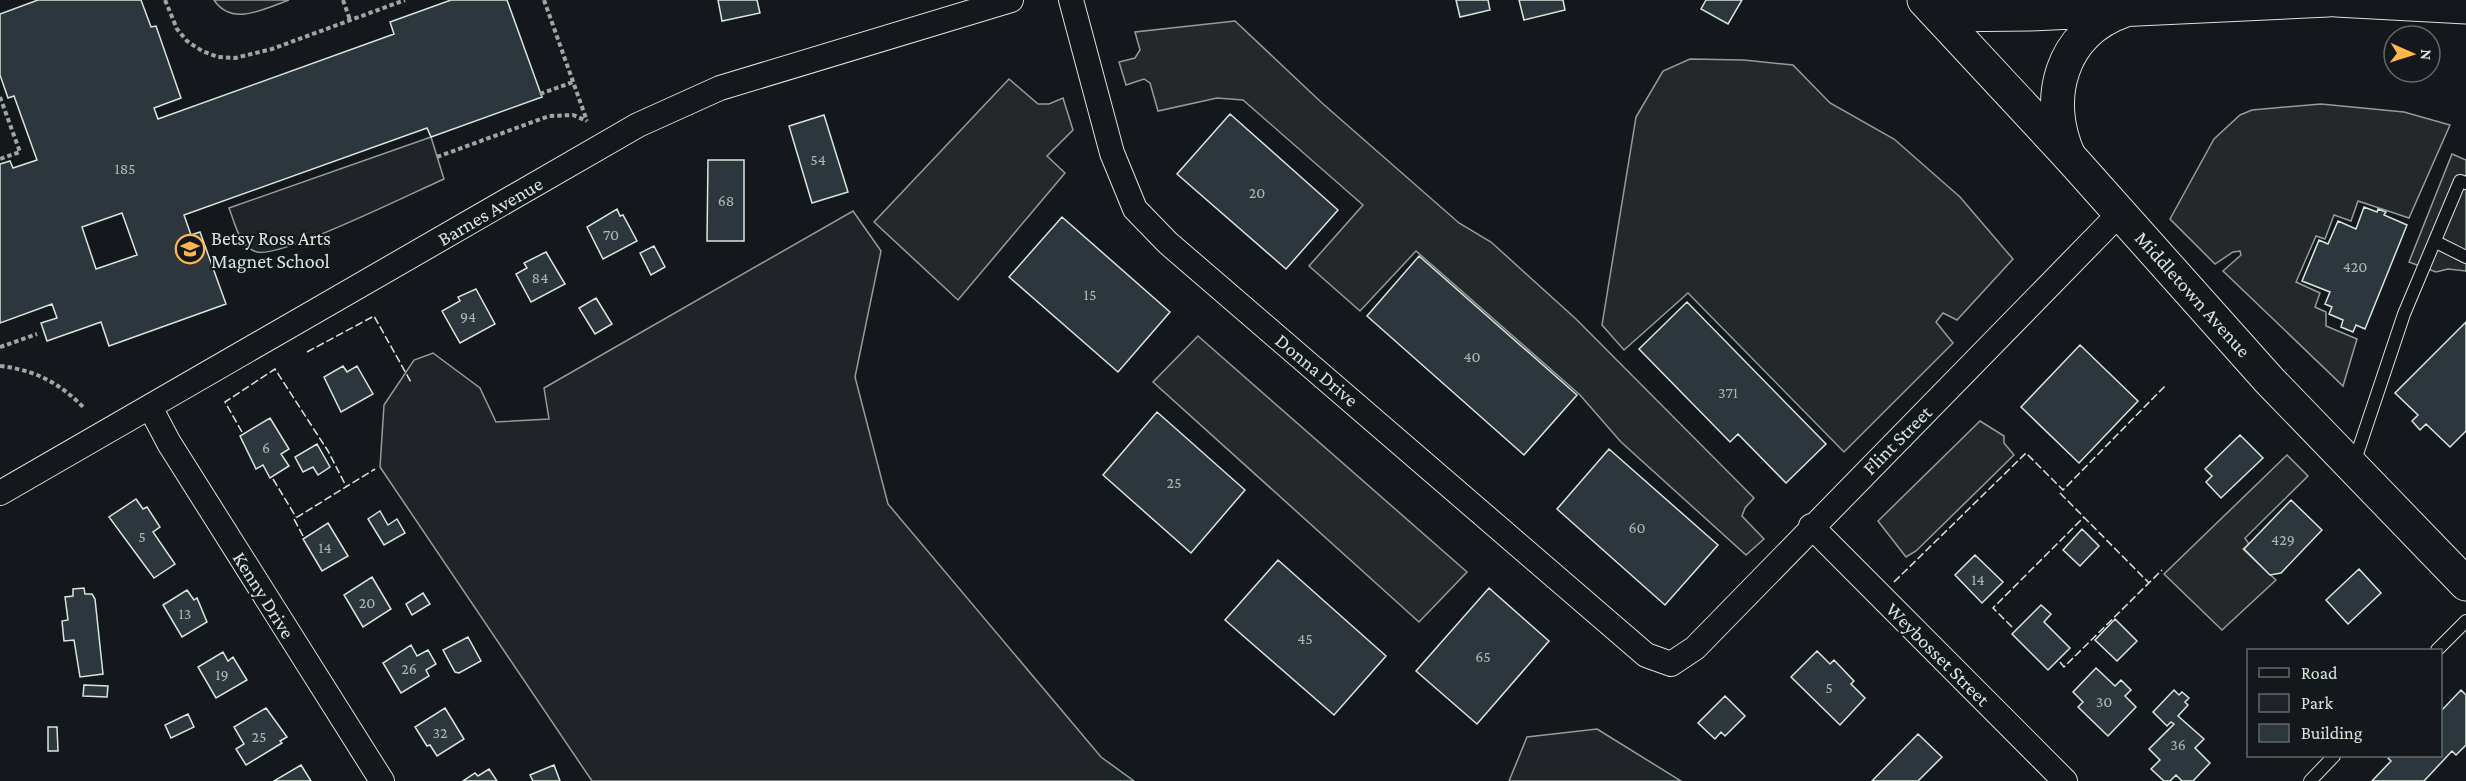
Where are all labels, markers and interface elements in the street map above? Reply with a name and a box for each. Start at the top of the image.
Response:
north arrow [2382,24,2442,84]
text: N [2418,49,2435,61]
house number: 54 [810,151,826,168]
house number: 185 [114,160,136,177]
street label: Barnes Avenue [434,172,546,250]
house number: 20 [1249,184,1265,201]
house number: 68 [718,192,734,209]
house number: 70 [603,226,619,243]
place label: Betsy Ross Arts Magnet School [211,227,331,273]
street label: Middletown Avenue [2131,227,2255,362]
school or university icon: Betsy Ross Arts Magnet School [174,233,206,265]
house number: 420 [2343,258,2367,275]
house number: 84 [532,269,548,286]
house number: 15 [1084,286,1096,303]
house number: 94 [460,308,476,325]
street label: Donna Drive [1271,329,1363,411]
house number: 40 [1463,348,1481,365]
house number: 371 [1718,384,1738,401]
street label: Flint Street [1858,401,1936,479]
house number: 6 [262,439,270,456]
house number: 25 [1166,474,1182,491]
house number: 60 [1628,519,1646,536]
house number: 5 [138,528,146,545]
house number: 429 [2271,531,2295,548]
house number: 14 [318,539,332,556]
street label: Kenny Drive [228,548,299,643]
house number: 14 [1971,571,1985,588]
house number: 20 [359,594,375,611]
street label: Weybosset Street [1881,598,1995,711]
house number: 13 [179,605,191,622]
house number: 45 [1297,630,1313,647]
house number: 65 [1475,648,1491,665]
legend [2247,649,2442,757]
house number: 26 [401,660,417,677]
text: Road [2301,663,2338,683]
house number: 19 [215,666,229,683]
house number: 5 [1825,679,1833,696]
house number: 30 [2096,693,2112,710]
text: Park [2301,693,2333,713]
text: Building [2301,723,2363,743]
house number: 32 [432,724,448,741]
house number: 25 [251,728,267,745]
house number: 36 [2170,736,2186,753]

